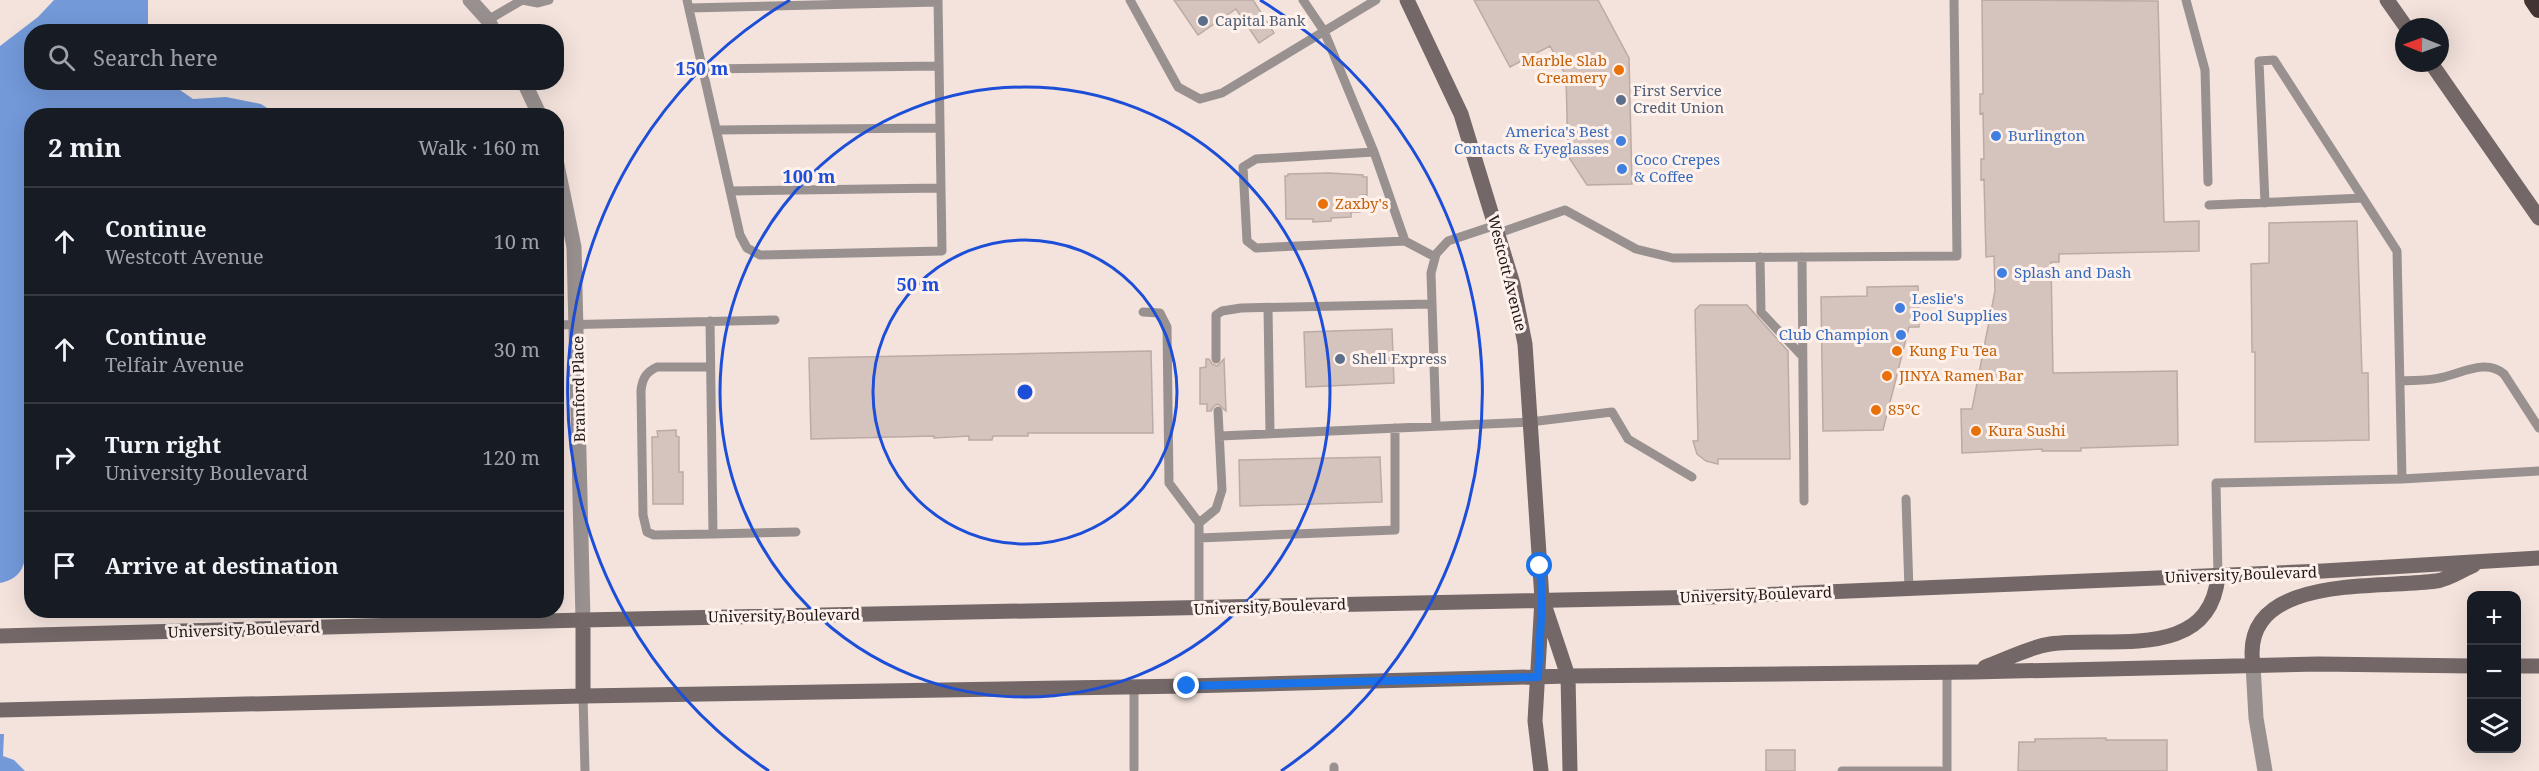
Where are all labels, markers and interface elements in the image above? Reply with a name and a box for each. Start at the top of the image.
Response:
place label: Capital Bank [1215,10,1306,30]
marker: Capital Bank [1196,14,1210,28]
north arrow [2395,18,2449,72]
search box [24,24,564,90]
icon: search [45,41,78,74]
text: Search here [93,42,218,72]
place label: Marble Slab Creamery [1521,50,1608,87]
text: 150 m [676,56,729,80]
marker: Marble Slab Creamery [1612,63,1626,77]
place label: First Service Credit Union [1633,80,1724,117]
marker: First Service Credit Union [1614,93,1628,107]
place label: America's Best Contacts & Eyeglasses [1454,121,1609,158]
place label: Burlington [2008,125,2086,145]
text: 2 min [48,129,122,165]
marker: Burlington [1989,129,2003,143]
text: Walk · 160 m [418,134,540,161]
marker: America's Best Contacts & Eyeglasses [1614,134,1628,148]
place label: Coco Crepes & Coffee [1634,149,1720,186]
marker: Coco Crepes & Coffee [1615,162,1629,176]
text: 100 m [783,164,836,188]
place label: Zaxby's [1335,193,1389,213]
marker: Zaxby's [1316,197,1330,211]
text: Continue [105,213,207,243]
street label: Westcott Avenue [1484,213,1532,333]
icon: ahead [48,225,81,258]
text: 10 m [494,228,540,255]
text: Westcott Avenue [105,243,264,270]
place label: Splash and Dash [2014,262,2132,282]
marker: Splash and Dash [1995,266,2009,280]
text: 50 m [897,272,940,296]
place label: Leslie's Pool Supplies [1912,288,2008,325]
marker: Leslie's Pool Supplies [1893,301,1907,315]
text: Continue [105,321,207,351]
place label: Club Champion [1779,324,1889,344]
marker: Club Champion [1894,328,1908,342]
icon: ahead [48,333,81,366]
text: 30 m [494,336,540,363]
street label: Branford Place [567,336,589,442]
place label: Kung Fu Tea [1909,340,1998,360]
marker: Kung Fu Tea [1890,344,1904,358]
place label: Shell Express [1352,348,1447,368]
text: Telfair Avenue [105,351,244,378]
marker: Shell Express [1333,352,1347,366]
place label: JINYA Ramen Bar [1898,365,2024,385]
marker: JINYA Ramen Bar [1880,369,1894,383]
centre of rings [1015,382,1035,402]
place label: 85°C [1888,399,1920,419]
marker: 85°C [1869,403,1883,417]
place label: Kura Sushi [1988,420,2066,440]
marker: Kura Sushi [1969,424,1983,438]
text: Turn right [105,429,221,459]
icon: right [48,441,81,474]
text: 120 m [482,444,540,471]
text: University Boulevard [105,459,308,486]
icon: arrive [48,549,81,582]
text: Arrive at destination [105,550,339,580]
route start [1526,552,1552,578]
street label: University Boulevard [2165,561,2317,587]
street label: University Boulevard [1680,581,1832,607]
map controls [2467,591,2521,753]
button: + [2467,591,2521,645]
street label: University Boulevard [1194,593,1346,619]
street label: University Boulevard [708,604,860,626]
street label: University Boulevard [168,616,320,642]
button: − [2467,645,2521,699]
route end [1173,672,1199,698]
button: layers [2467,699,2521,753]

